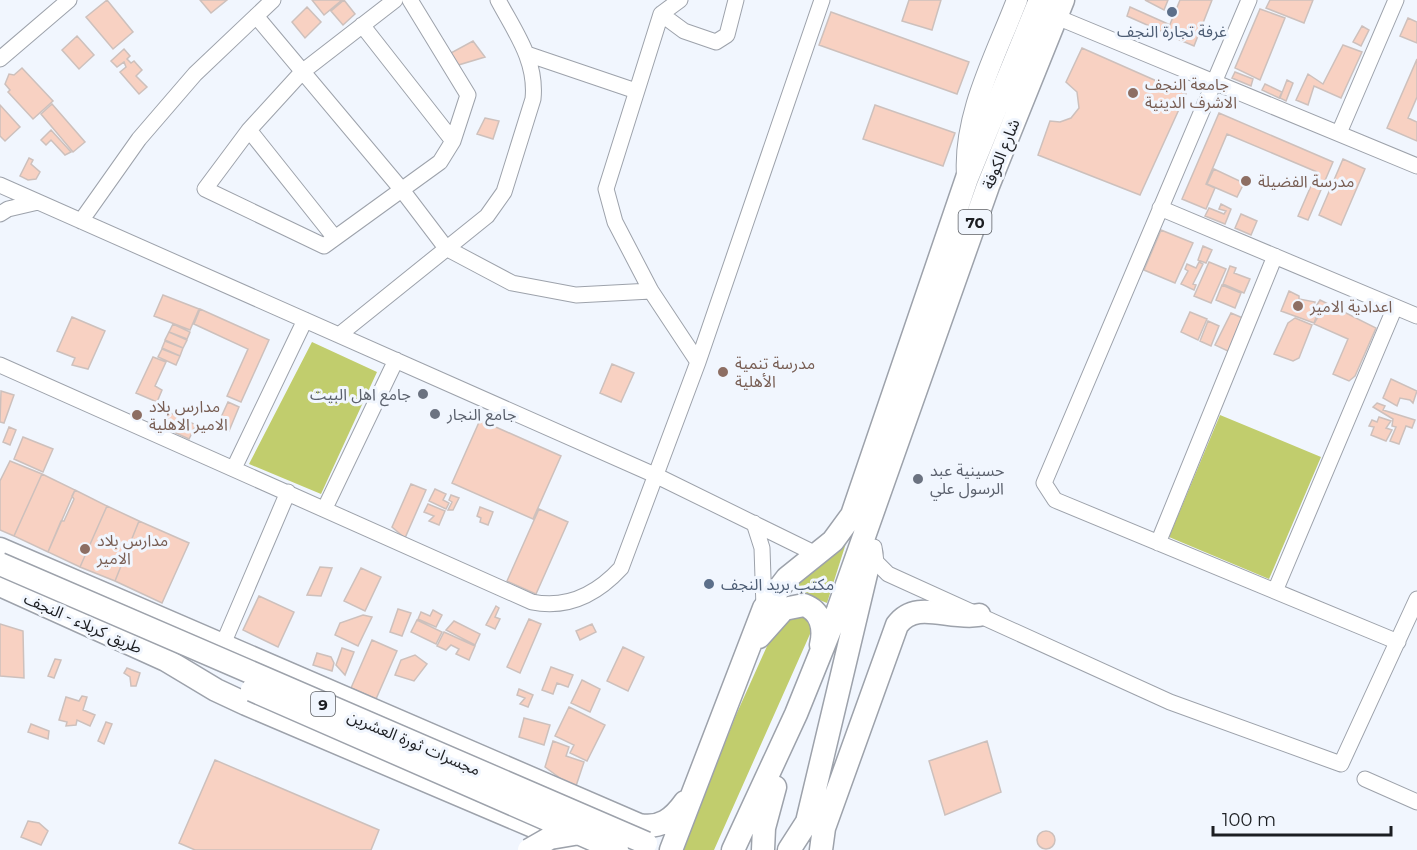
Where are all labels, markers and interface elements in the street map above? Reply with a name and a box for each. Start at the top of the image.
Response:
marker: غرفة تجارة النجف [1165,5,1179,19]
place label: غرفة تجارة النجف [1117,22,1227,41]
place label: جامعة النجف الاشرف الدينية [1145,75,1237,112]
marker: جامعة النجف الاشرف الدينية [1126,86,1140,100]
street label: شارع الكوفة [978,116,1026,193]
place label: مدرسة الفضيلة [1258,172,1354,191]
marker: مدرسة الفضيلة [1239,174,1253,188]
road number: 70 [958,210,992,234]
place label: اعدادية الامير [1309,297,1392,316]
marker: اعدادية الامير [1291,299,1305,313]
place label: مدرسة تنمية الأهلية [735,354,815,391]
marker: مدرسة تنمية الأهلية [716,365,730,379]
place label: جامع اهل البيت [310,385,411,407]
marker: جامع اهل البيت [416,387,430,401]
place label: مدارس بلاد الامير الاهلية [149,397,228,434]
place label: جامع النجار [446,405,516,427]
marker: جامع النجار [428,407,442,421]
marker: مدارس بلاد الامير الاهلية [130,408,144,422]
place label: حسينية عبد الرسول علي [930,461,1004,500]
marker: حسينية عبد الرسول علي [911,472,925,486]
place label: مدارس بلاد الامير [96,531,168,568]
marker: مدارس بلاد الامير [78,542,92,556]
place label: مكتب بريد النجف [721,575,834,594]
marker: مكتب بريد النجف [702,577,716,591]
street label: طريق کربلاء - النجف [21,588,145,659]
road number: 9 [311,692,335,716]
street label: مجسرات ثورة العشرين [345,706,483,780]
scale bar [1213,799,1392,837]
text: 100 m [1222,809,1276,831]

